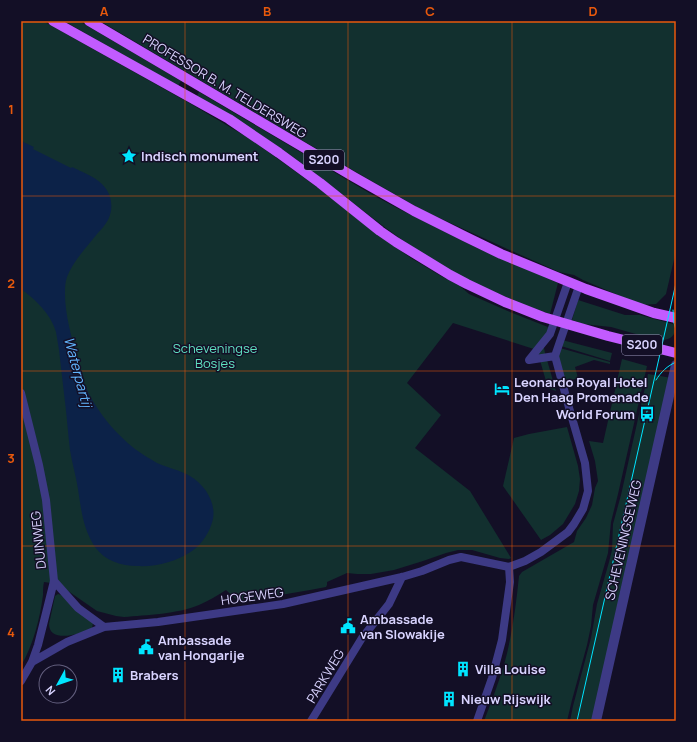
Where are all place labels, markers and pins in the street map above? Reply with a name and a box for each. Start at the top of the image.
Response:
place icon: Indisch monument [120,147,138,165]
place label: Indisch monument [141,147,259,165]
place label: Leonardo Royal Hotel Den Haag Promenade [514,373,649,406]
hotel icon: Leonardo Royal Hotel Den Haag Promenade [493,380,511,398]
place label: World Forum [556,405,635,423]
bus stop icon: World Forum [638,405,656,423]
place label: Ambassade van Slowakije [360,610,445,643]
public building icon: Ambassade van Slowakije [339,617,357,635]
place label: Ambassade van Hongarije [158,631,245,664]
public building icon: Ambassade van Hongarije [137,638,155,656]
building icon: Villa Louise [454,660,472,678]
place label: Villa Louise [475,660,546,678]
building icon: Brabers [109,666,127,684]
place label: Brabers [130,666,179,684]
building icon: Nieuw Rijswijk [440,690,458,708]
place label: Nieuw Rijswijk [461,690,552,708]

